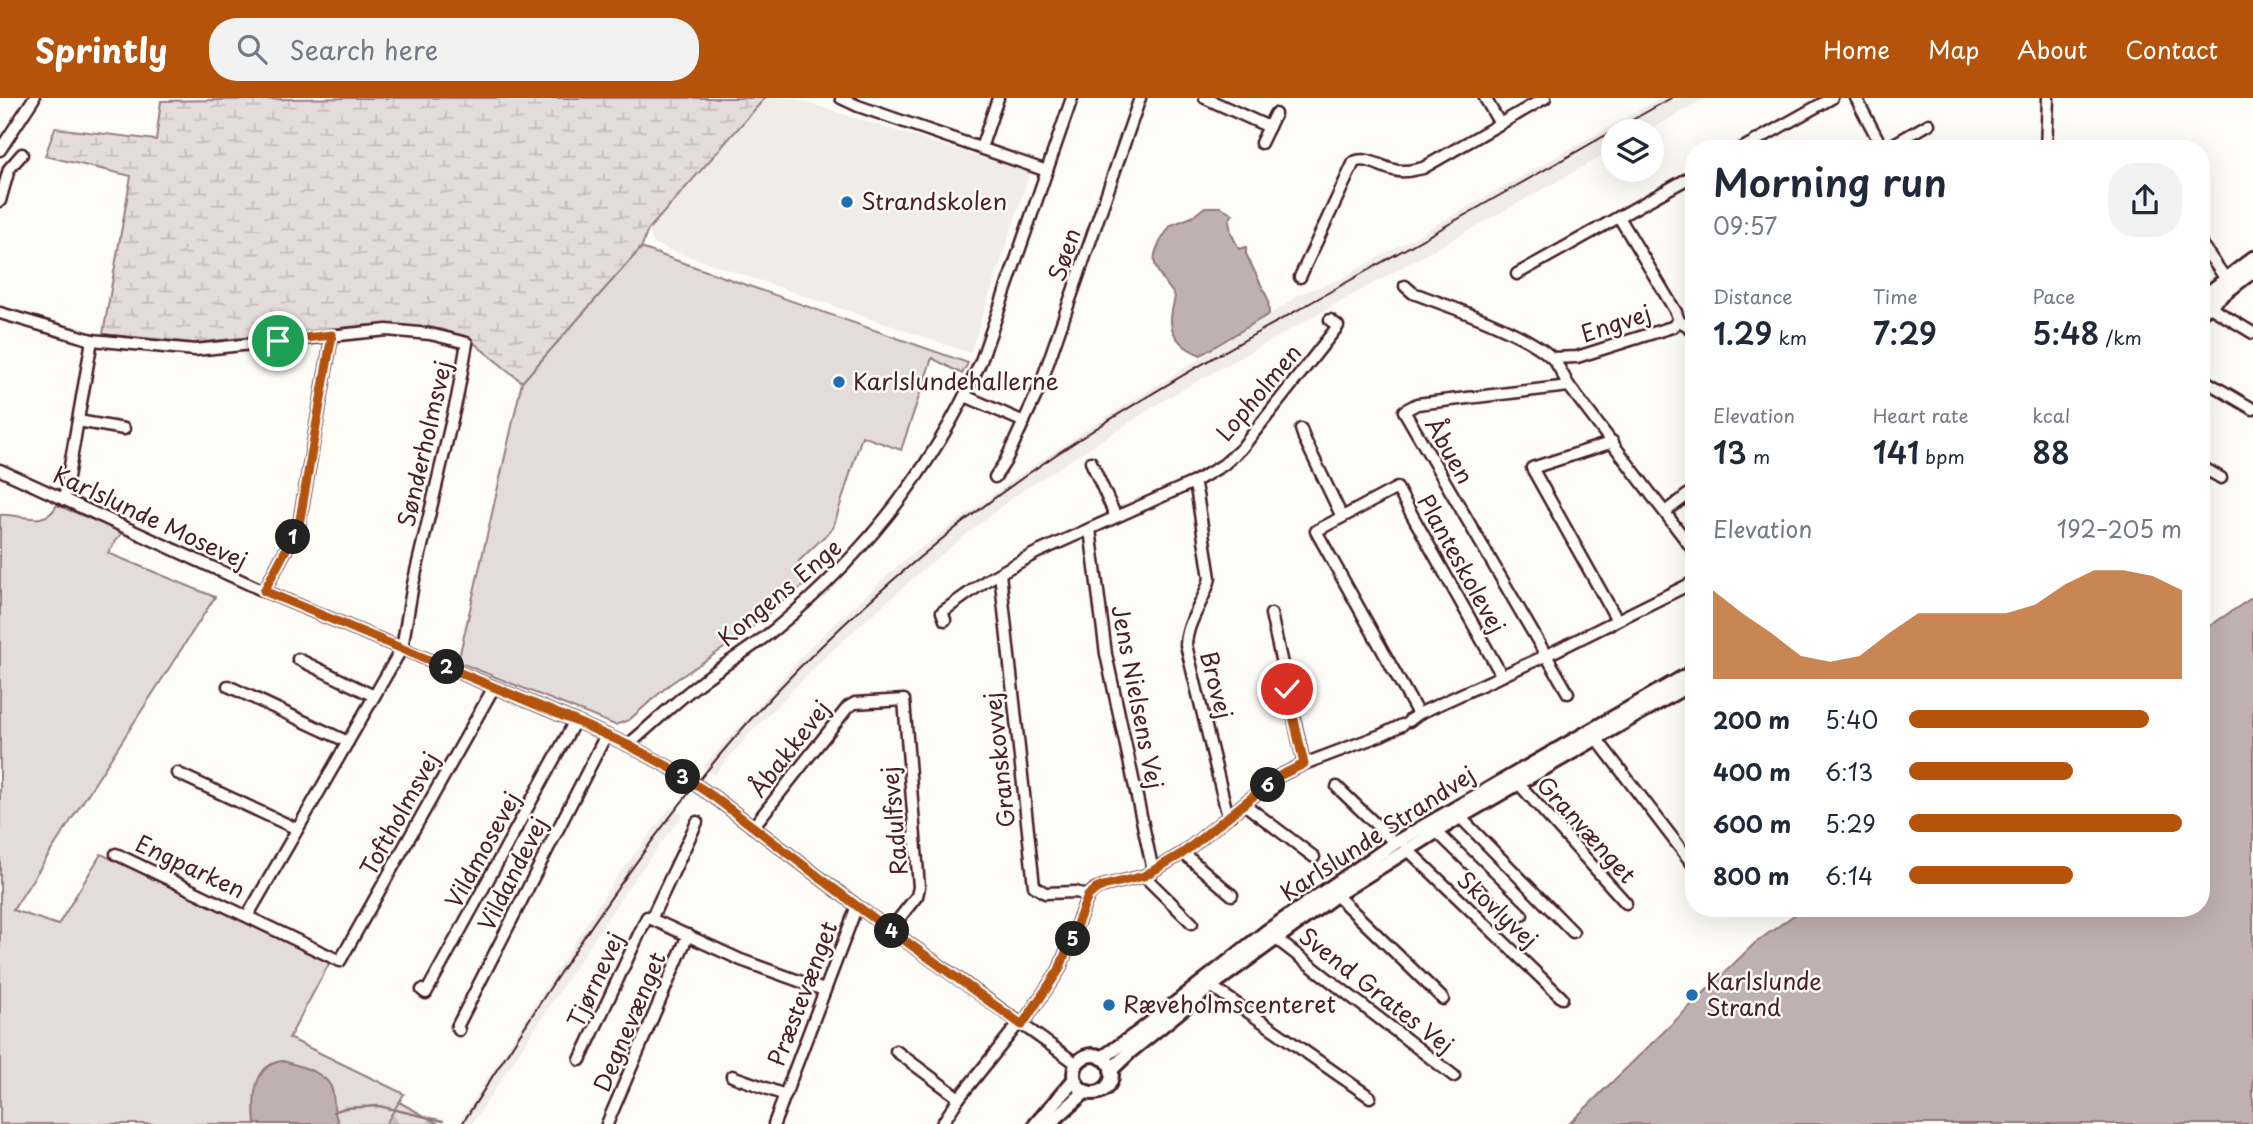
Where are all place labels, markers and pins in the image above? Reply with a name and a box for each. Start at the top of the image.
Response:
place label: Strandskolen [861,183,1007,218]
marker: Strandskolen [839,194,855,210]
pin [248,311,308,371]
place label: Karlslundehallerne [853,363,1059,398]
marker: Karlslundehallerne [831,374,847,390]
pin: 1 [276,520,310,555]
pin: 2 [430,650,464,684]
pin [1257,659,1317,719]
pin: 3 [666,760,700,794]
pin: 6 [1250,768,1286,802]
pin: 4 [874,914,910,948]
pin: 5 [1056,922,1090,956]
place label: Karlslunde Strand [1706,963,1822,1024]
place label: Ræveholmscenteret [1123,986,1336,1021]
marker: Karlslunde Strand [1684,987,1700,1003]
marker: Ræveholmscenteret [1101,997,1117,1013]

